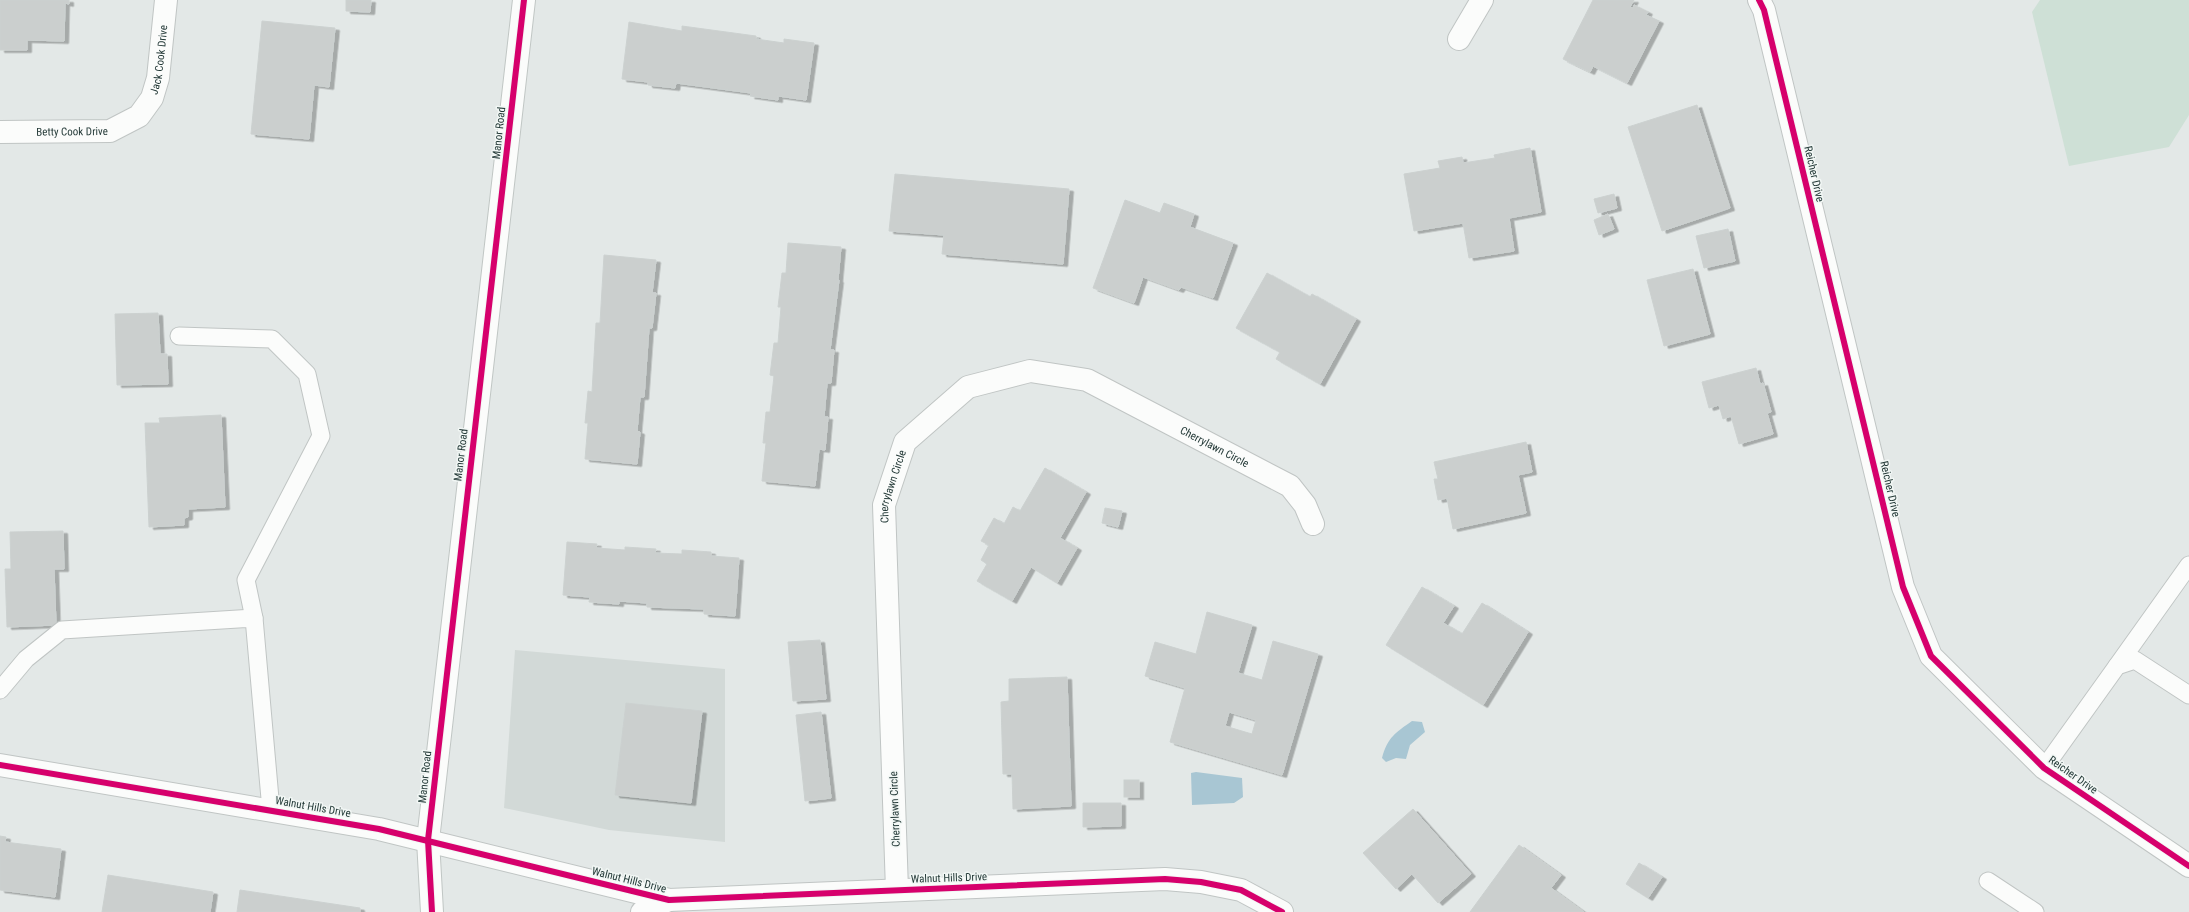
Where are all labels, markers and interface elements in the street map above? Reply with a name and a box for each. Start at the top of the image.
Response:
street label: Jack Cook Drive [147,24,170,96]
street label: Manor Road [490,106,508,160]
street label: Betty Cook Drive [36,125,108,138]
street label: Reicher Drive [1801,145,1827,203]
street label: Cherrylawn Circle [1178,423,1251,470]
street label: Manor Road [451,428,471,482]
street label: Cherrylawn Circle [877,448,908,523]
street label: Reicher Drive [1877,460,1903,518]
street label: Manor Road [416,750,434,804]
street label: Reicher Drive [2046,753,2100,797]
street label: Cherrylawn Circle [887,771,903,847]
street label: Walnut Hills Drive [274,794,352,820]
street label: Walnut Hills Drive [590,864,668,896]
street label: Walnut Hills Drive [911,870,987,886]

